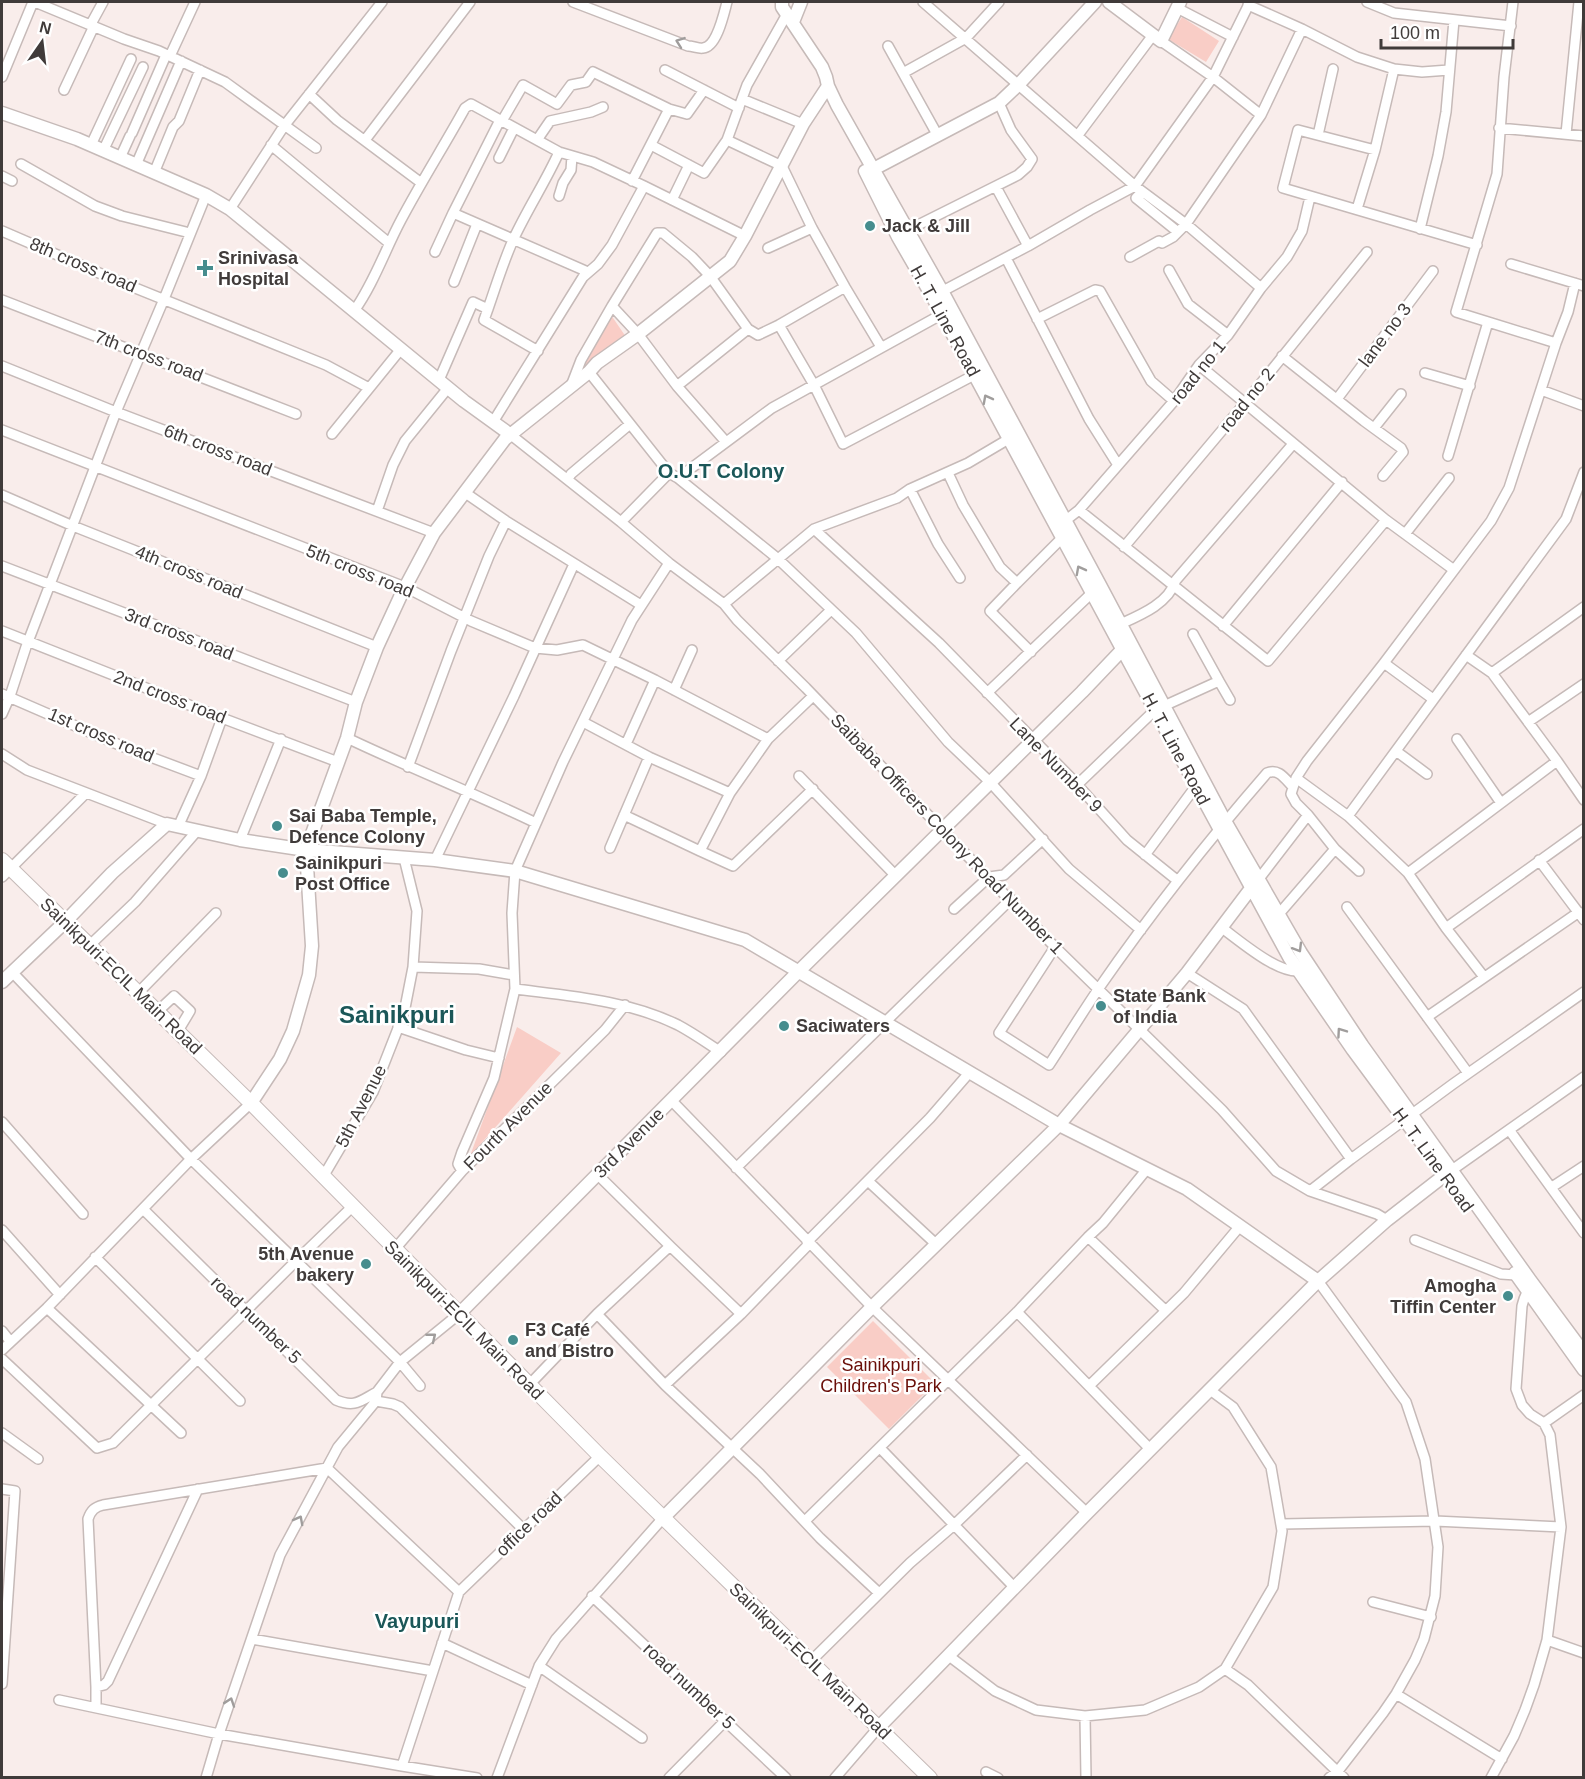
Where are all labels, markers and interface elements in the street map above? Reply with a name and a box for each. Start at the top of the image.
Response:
north arrow [12,12,72,72]
scale bar [1381,12,1513,50]
text: N [38,18,53,38]
text: 100 m [1390,23,1440,43]
one-way arrow [675,37,686,50]
place label: Jack & Jill [882,216,970,236]
marker: Jack & Jill [863,219,877,233]
street label: 8th cross road [27,234,139,296]
place label: Srinivasa Hospital [218,248,299,289]
marker: Srinivasa Hospital [196,259,214,277]
street label: H. T. Line Road [906,262,984,380]
street label: lane no 3 [1355,299,1415,371]
street label: 7th cross road [92,326,206,386]
street label: road no 1 [1166,336,1230,408]
street label: road no 2 [1215,364,1279,436]
one-way arrow [983,394,994,405]
street label: 6th cross road [161,420,275,480]
district label: O.U.T Colony [658,460,785,482]
street label: 5th cross road [303,540,417,602]
street label: 4th cross road [132,541,246,603]
one-way arrow [1076,566,1087,577]
street label: 3rd cross road [122,604,236,664]
street label: 2nd cross road [111,666,229,728]
street label: H. T. Line Road [1138,690,1214,808]
street label: 1st cross road [45,704,157,766]
street label: Saibaba Officers Colony Road Number 1 [827,710,1067,958]
street label: Lane Number 9 [1006,713,1106,817]
place label: Sai Baba Temple, Defence Colony [289,806,437,847]
marker: Sai Baba Temple, Defence Colony [270,819,284,833]
place label: Sainikpuri Post Office [295,853,390,894]
marker: Sainikpuri Post Office [276,866,290,880]
street label: Sainikpuri-ECIL Main Road [36,894,206,1058]
one-way arrow [1290,942,1302,952]
place label: State Bank of India [1113,986,1207,1027]
marker: State Bank of India [1094,999,1108,1013]
district label: Sainikpuri [339,1001,455,1028]
place label: Saciwaters [796,1016,890,1036]
marker: Saciwaters [777,1019,791,1033]
one-way arrow [1337,1028,1348,1039]
street label: 5th Avenue [332,1061,390,1151]
street label: Fourth Avenue [460,1078,556,1174]
street label: 3rd Avenue [590,1104,668,1182]
street label: H. T. Line Road [1389,1104,1477,1216]
street label: Sainikpuri-ECIL Main Road [380,1236,548,1404]
place label: 5th Avenue bakery [258,1244,354,1285]
marker: 5th Avenue bakery [359,1257,373,1271]
street label: road number 5 [207,1272,305,1368]
place label: Amogha Tiffin Center [1390,1276,1497,1317]
marker: Amogha Tiffin Center [1501,1289,1515,1303]
place label: F3 Café and Bistro [525,1320,614,1361]
one-way arrow [425,1333,436,1344]
marker: F3 Café and Bistro [506,1333,520,1347]
park label: Sainikpuri Children's Park [820,1355,943,1396]
street label: office road [492,1488,566,1560]
one-way arrow [292,1515,303,1526]
street label: Sainikpuri-ECIL Main Road [725,1579,895,1743]
district label: Vayupuri [375,1610,459,1632]
street label: road number 5 [639,1639,739,1733]
one-way arrow [222,1697,235,1707]

